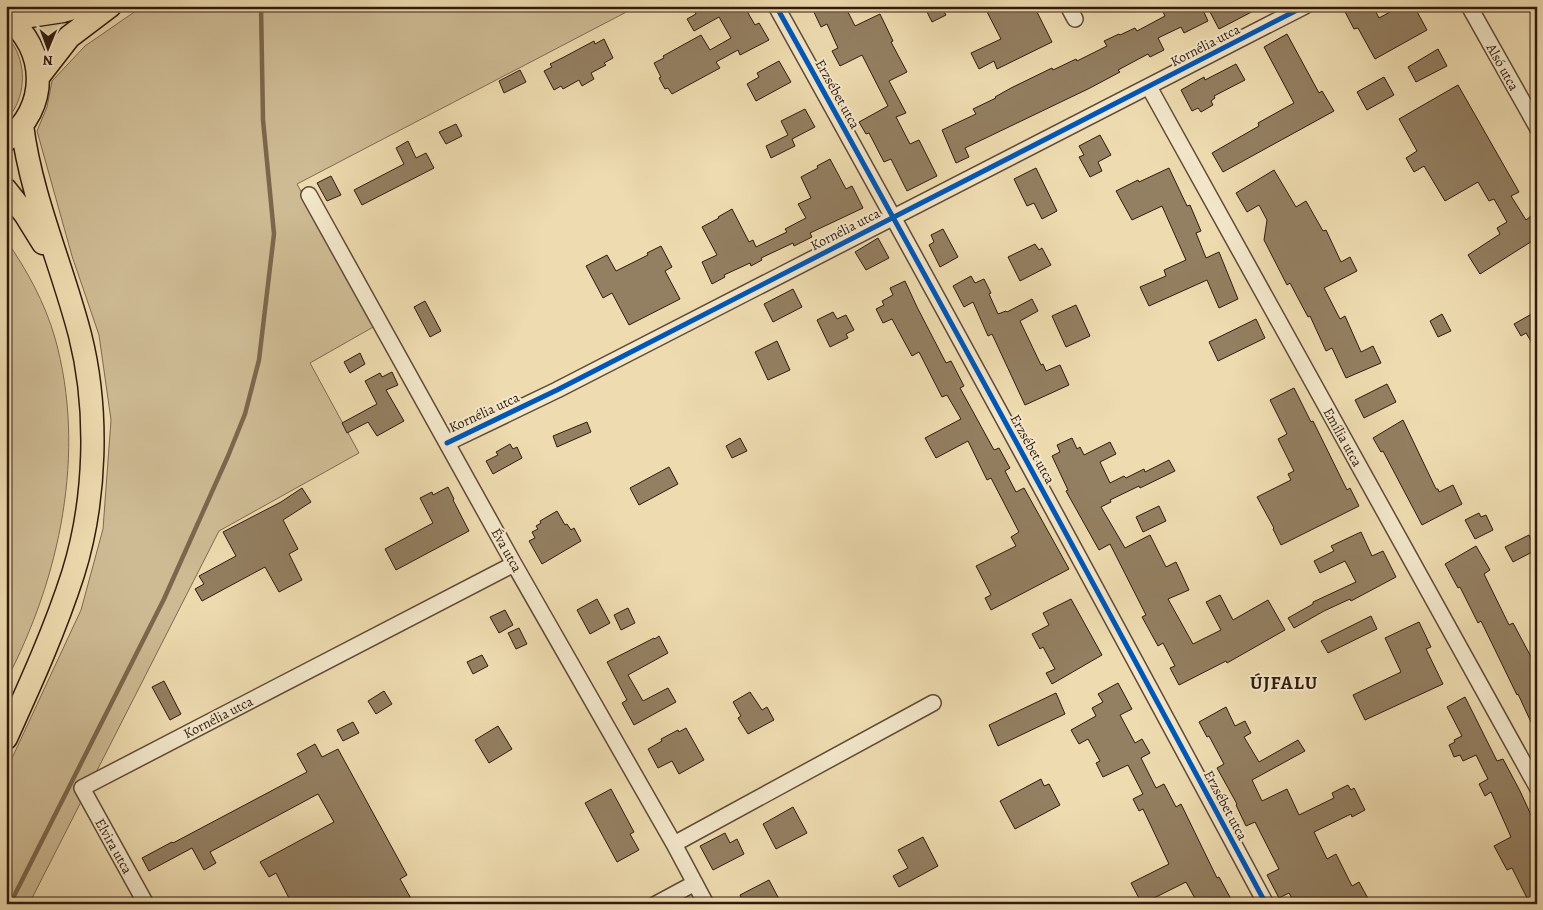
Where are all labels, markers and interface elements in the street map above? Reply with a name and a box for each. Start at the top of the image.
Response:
street label: Kornélia utca [1167,20,1244,71]
north arrow [22,22,72,72]
street label: Alsó utca [1481,39,1524,95]
text: N [43,51,53,70]
street label: Erzsébet utca [811,56,865,133]
street label: Kornélia utca [807,204,884,255]
street label: Kornélia utca [446,388,523,437]
street label: Emília utca [1319,404,1367,471]
street label: Erzsébet utca [1006,411,1060,488]
street label: Éva utca [487,525,527,576]
district label: ÚJFALU [1250,670,1318,696]
street label: Kornélia utca [180,692,257,743]
street label: Erzsébet utca [1199,767,1252,844]
street label: Elvira utca [90,815,137,878]

